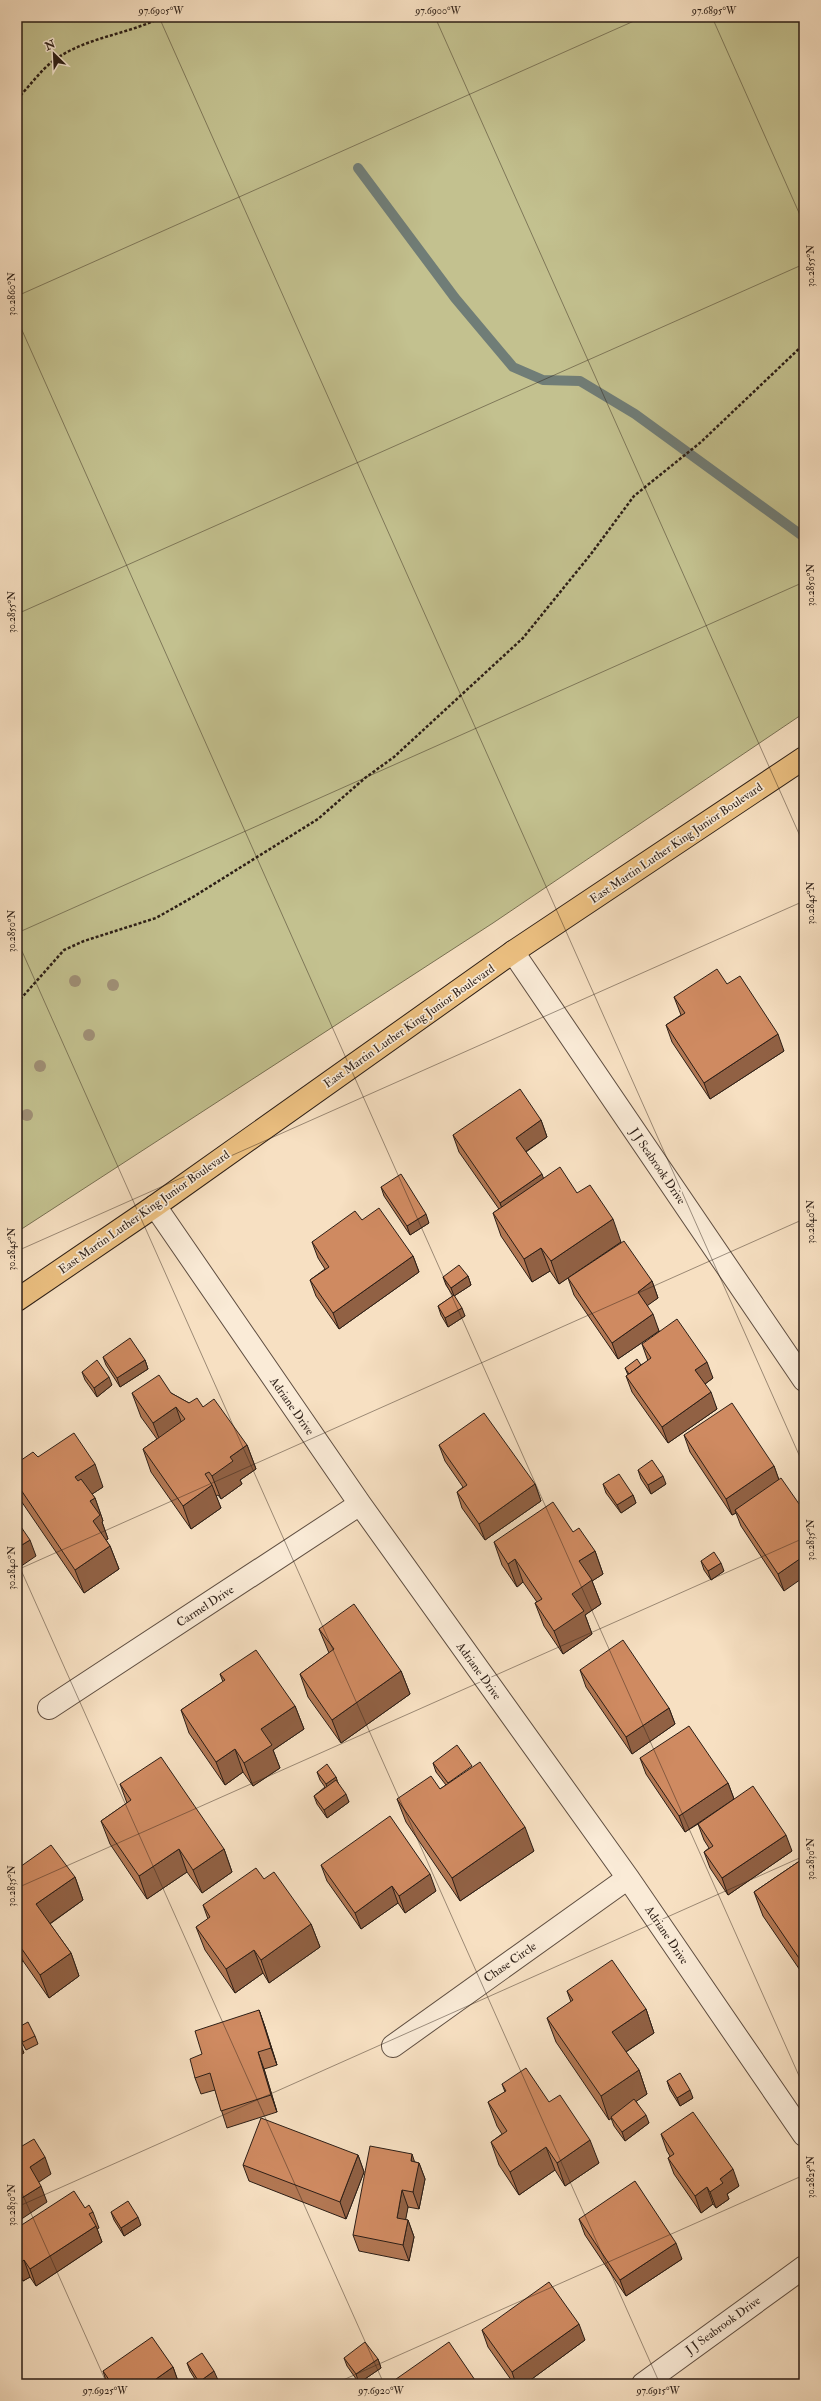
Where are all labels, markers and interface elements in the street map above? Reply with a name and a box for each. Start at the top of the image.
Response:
text: 97.6905°W [138,5,184,17]
text: 97.6900°W [414,5,462,17]
text: 97.6895°W [691,5,737,17]
north arrow [34,34,74,74]
text: N [42,37,58,54]
text: 30.2855°N [805,245,817,287]
text: 30.2860°N [6,272,18,316]
text: 30.2850°N [805,564,817,606]
text: 30.2855°N [6,591,18,633]
street label: East Martin Luther King Junior Boulevard [587,780,766,907]
text: 30.2845°N [805,881,817,924]
text: 30.2850°N [6,910,18,952]
street label: East Martin Luther King Junior Boulevard [321,961,498,1091]
street label: J J Seabrook Drive [626,1124,689,1207]
street label: East Martin Luther King Junior Boulevard [56,1147,233,1277]
text: 30.2840°N [805,1200,817,1244]
text: 30.2845°N [6,1227,18,1270]
street label: Adriane Drive [266,1374,317,1438]
text: 30.2835°N [805,1519,817,1561]
text: 30.2840°N [6,1546,18,1590]
street label: Carmel Drive [174,1582,237,1631]
street label: Adriane Drive [452,1639,504,1703]
text: 30.2830°N [805,1838,817,1880]
text: 30.2835°N [6,1865,18,1907]
street label: Adriane Drive [641,1902,692,1967]
street label: Chase Circle [481,1939,540,1986]
text: 30.2825°N [805,2156,817,2198]
text: 30.2830°N [6,2184,18,2226]
street label: J J Seabrook Drive [682,2293,764,2358]
text: 97.6925°W [82,2385,128,2397]
text: 97.6920°W [357,2385,405,2397]
text: 97.6915°W [635,2385,680,2397]

